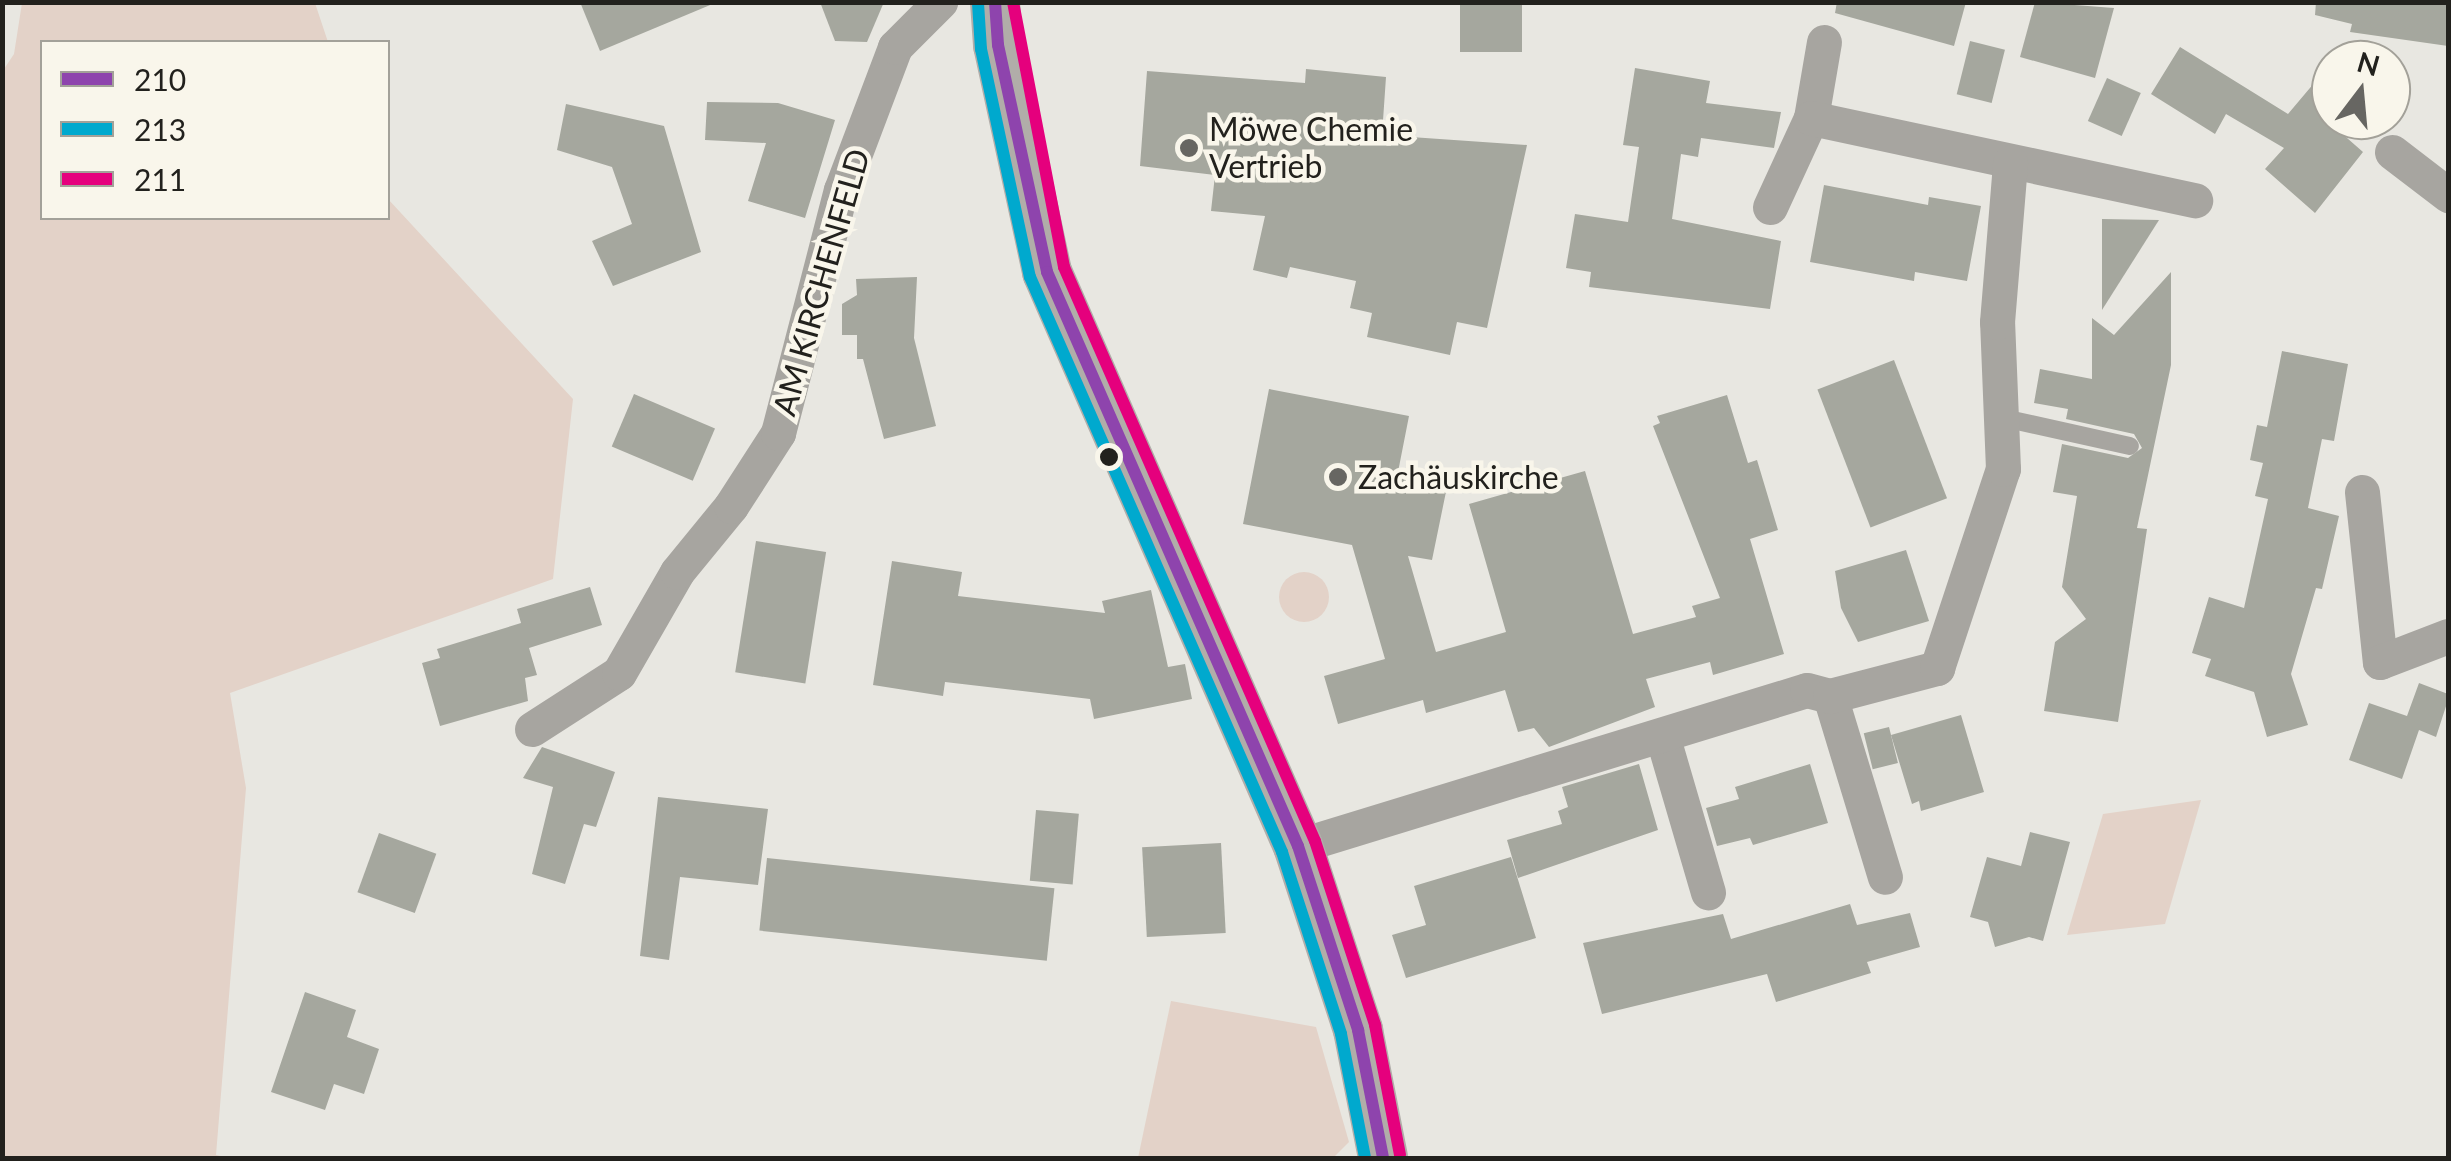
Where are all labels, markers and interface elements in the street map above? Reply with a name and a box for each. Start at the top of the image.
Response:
legend [40,40,390,220]
north arrow [2311,40,2411,140]
text: N [2354,44,2384,82]
text: 210 [134,61,186,97]
text: 213 [134,111,186,147]
place label: Möwe Chemie Vertrieb [1209,111,1413,186]
marker: Möwe Chemie Vertrieb [1178,137,1200,159]
street label: AM KIRCHENFELD [765,144,877,420]
text: 211 [134,161,186,197]
unlabelled marker [1099,447,1119,467]
place label: Zachäuskirche [1358,458,1559,496]
marker: Zachäuskirche [1327,466,1349,488]

